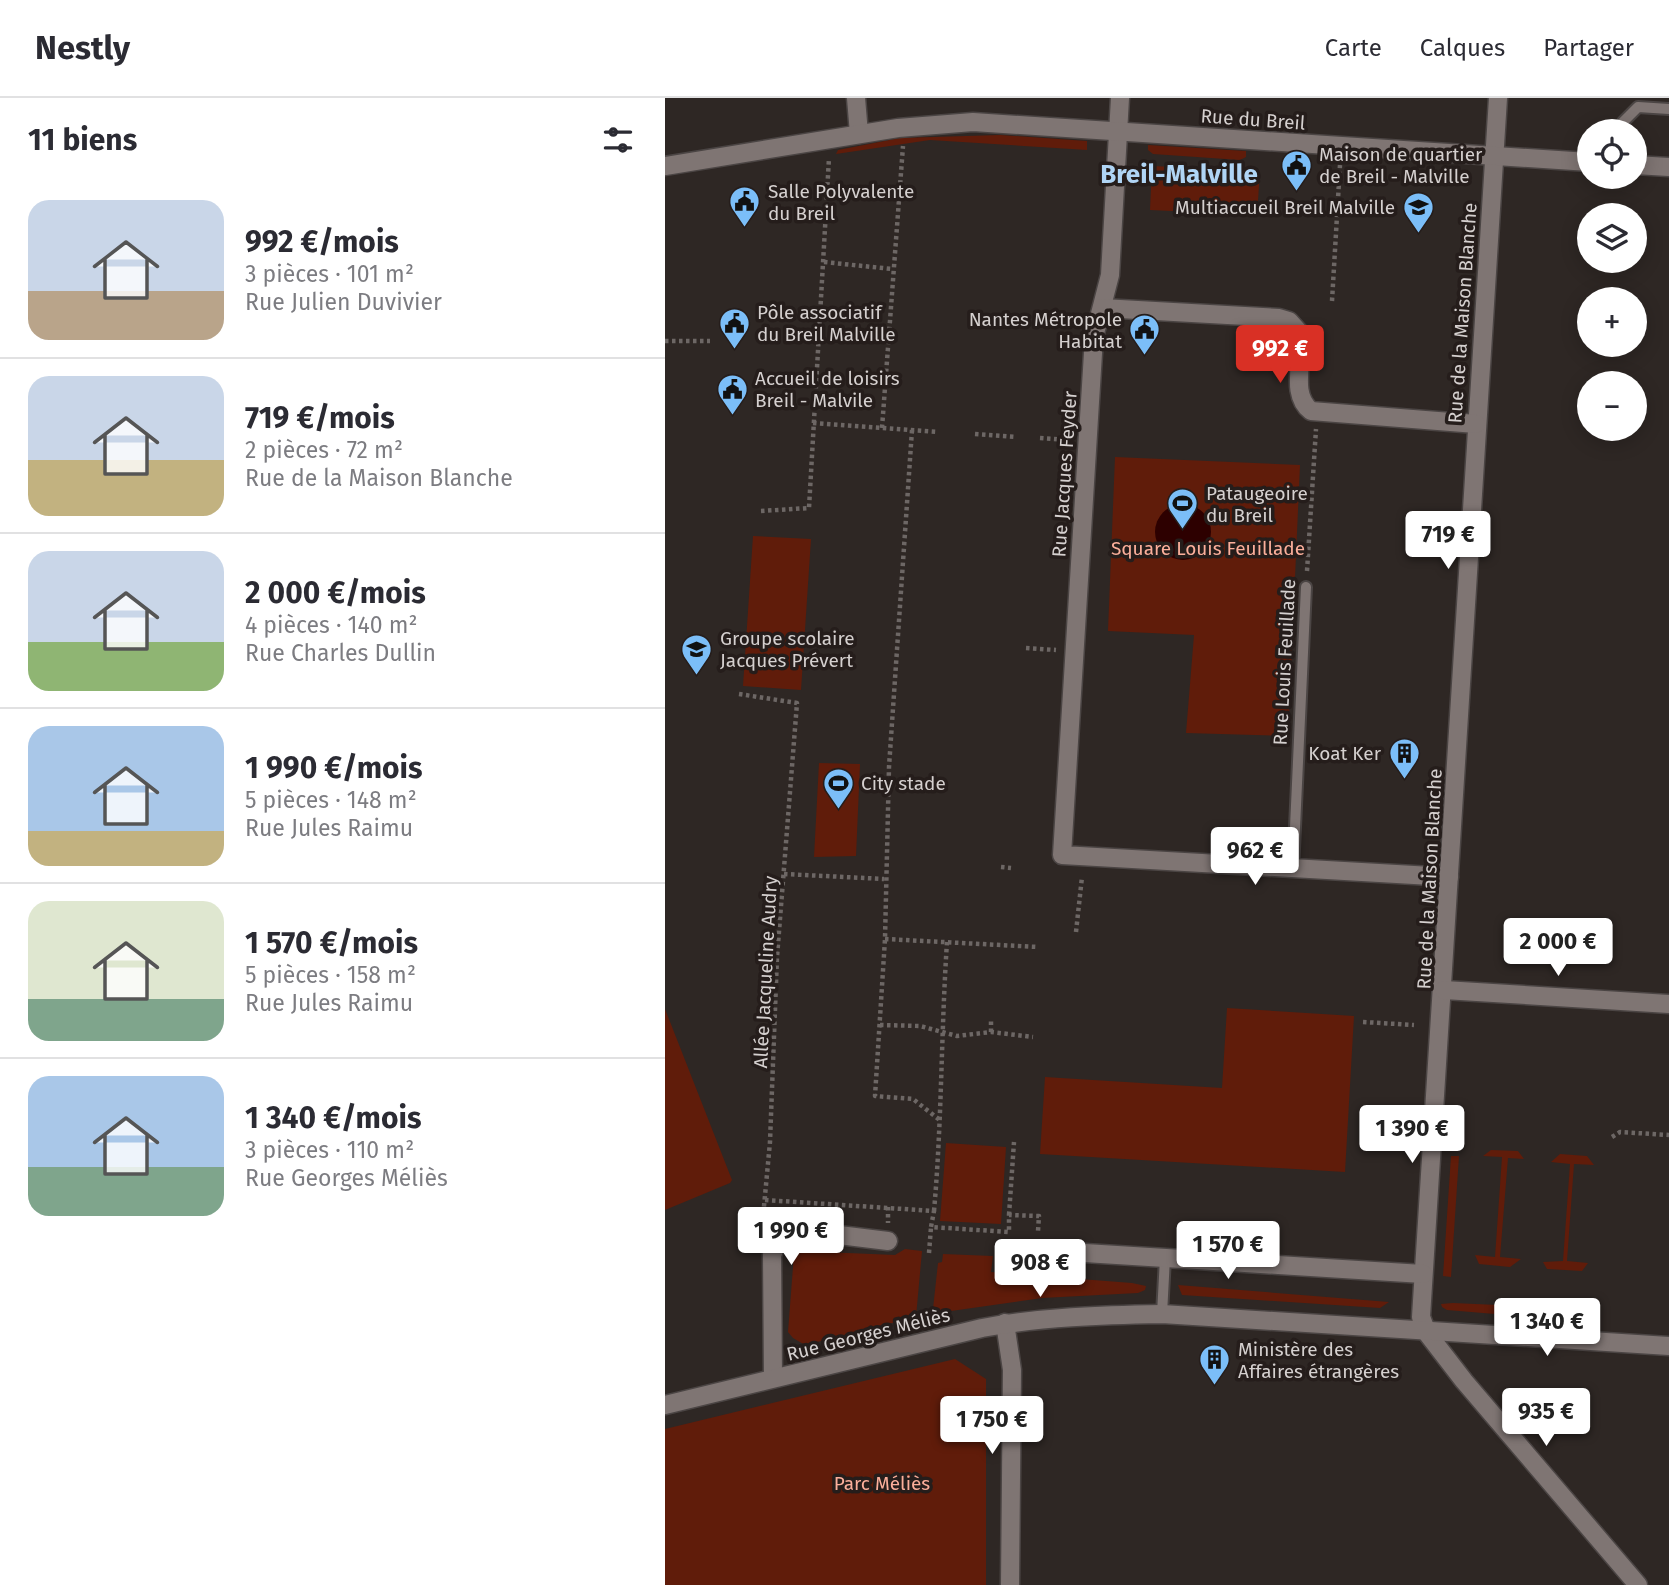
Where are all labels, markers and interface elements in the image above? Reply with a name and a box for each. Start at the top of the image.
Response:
text: Nestly [35,28,130,68]
text: Carte [1325,34,1382,62]
text: Calques [1420,34,1505,62]
text: Partager [1543,34,1634,62]
street label: Rue du Breil [1200,104,1307,135]
map controls [1577,119,1647,441]
button: locate [1577,119,1647,189]
icon: filters [599,121,637,159]
text: 11 biens [28,122,137,158]
place label: Maison de quartier de Breil - Malville [1319,143,1483,188]
public building icon: Maison de quartier de Breil - Malville [1279,148,1313,192]
district label: Breil-Malville [1100,159,1258,190]
place label: Salle Polyvalente du Breil [768,180,914,225]
public building icon: Salle Polyvalente du Breil [728,185,762,229]
school or university icon: Multiaccueil Breil Malville [1401,190,1435,234]
place label: Multiaccueil Breil Malville [1175,196,1395,219]
street label: Rue de la Maison Blanche [1443,202,1482,424]
button: layers [1577,203,1647,273]
text: 992 €/mois [245,224,399,260]
icon: home [84,228,168,312]
text: 3 pièces · 101 m² [245,260,414,288]
button: + [1577,287,1647,357]
text: Rue Julien Duvivier [245,288,442,316]
place label: Pôle associatif du Breil Malville [757,301,896,346]
public building icon: Pôle associatif du Breil Malville [717,306,751,350]
place label: Nantes Métropole Habitat [969,308,1122,353]
public building icon: Nantes Métropole Habitat [1128,313,1162,357]
pin: 992 € [1231,326,1329,385]
text: 992 € [1252,334,1308,362]
place label: Accueil de loisirs Breil - Malvile [755,367,900,412]
button: − [1577,371,1647,441]
public building icon: Accueil de loisirs Breil - Malvile [715,372,749,416]
street label: Rue Jacques Feyder [1047,389,1082,558]
text: 719 €/mois [245,400,395,436]
icon: home [84,404,168,488]
text: 2 pièces · 72 m² [245,436,403,464]
text: Rue de la Maison Blanche [245,464,513,492]
place label: Pataugeoire du Breil [1206,482,1308,527]
sports icon: Pataugeoire du Breil [1166,487,1200,531]
pin: 719 € [1399,512,1497,571]
text: 719 € [1421,520,1475,548]
park label: Square Louis Feuillade [1111,537,1305,560]
text: 2 000 €/mois [245,575,426,611]
street label: Rue Louis Feuillade [1269,578,1300,746]
icon: home [84,579,168,663]
text: 4 pièces · 140 m² [245,611,417,639]
place label: Groupe scolaire Jacques Prévert [720,627,855,672]
school or university icon: Groupe scolaire Jacques Prévert [680,632,714,676]
text: Rue Charles Dullin [245,639,436,667]
building icon: Koat Ker [1387,736,1421,780]
place label: Koat Ker [1308,742,1382,765]
text: 1 990 €/mois [245,750,423,786]
icon: home [84,754,168,838]
sports icon: City stade [821,766,855,810]
street label: Rue de la Maison Blanche [1412,768,1447,990]
place label: City stade [861,772,946,795]
text: 5 pièces · 148 m² [245,786,417,814]
text: Rue Jules Raimu [245,814,413,842]
pin: 962 € [1206,828,1304,887]
text: 962 € [1227,836,1283,864]
street label: Allée Jacqueline Audry [749,875,782,1069]
pin: 2 000 € [1493,918,1623,978]
text: 1 570 €/mois [245,925,418,961]
text: 2 000 € [1520,927,1596,955]
icon: home [84,929,168,1013]
text: 5 pièces · 158 m² [245,961,416,989]
text: Rue Jules Raimu [245,989,413,1017]
text: 1 340 €/mois [245,1100,421,1136]
icon: home [84,1104,168,1188]
pin: 1 390 € [1347,1105,1477,1165]
text: 1 390 € [1375,1114,1449,1142]
text: 3 pièces · 110 m² [245,1136,414,1164]
text: Rue Georges Méliès [245,1164,448,1192]
pin: 1 990 € [726,1208,856,1267]
text: 1 990 € [754,1216,828,1244]
pin: 1 570 € [1163,1222,1293,1281]
text: 1 570 € [1193,1230,1263,1258]
pin: 908 € [991,1240,1089,1299]
text: 908 € [1011,1248,1069,1276]
pin: 1 340 € [1482,1298,1612,1358]
street label: Rue Georges Méliès [784,1303,952,1366]
text: 1 340 € [1510,1307,1584,1335]
place label: Ministère des Affaires étrangères [1238,1338,1399,1383]
building icon: Ministère des Affaires étrangères [1198,1343,1232,1387]
pin: 935 € [1497,1388,1595,1448]
pin: 1 750 € [927,1396,1057,1456]
text: 935 € [1518,1397,1574,1425]
text: 1 750 € [956,1405,1028,1433]
park label: Parc Méliès [834,1472,930,1495]

